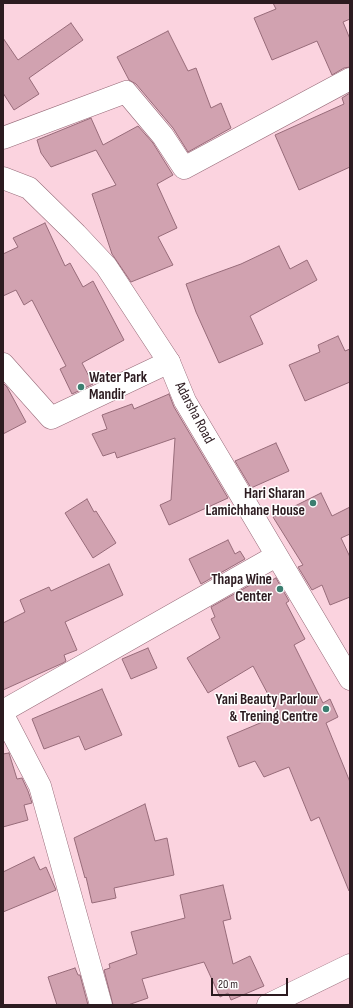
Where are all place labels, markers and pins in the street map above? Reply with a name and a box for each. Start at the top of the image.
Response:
place label: Water Park Mandir [89,369,147,404]
marker: Water Park Mandir [76,382,86,392]
place label: Hari Sharan Lamichhane House [205,485,305,520]
marker: Hari Sharan Lamichhane House [308,498,318,508]
place label: Thapa Wine Center [211,571,272,606]
marker: Thapa Wine Center [275,584,285,594]
place label: Yani Beauty Parlour & Trening Centre [216,691,318,726]
marker: Yani Beauty Parlour & Trening Centre [321,704,331,714]

